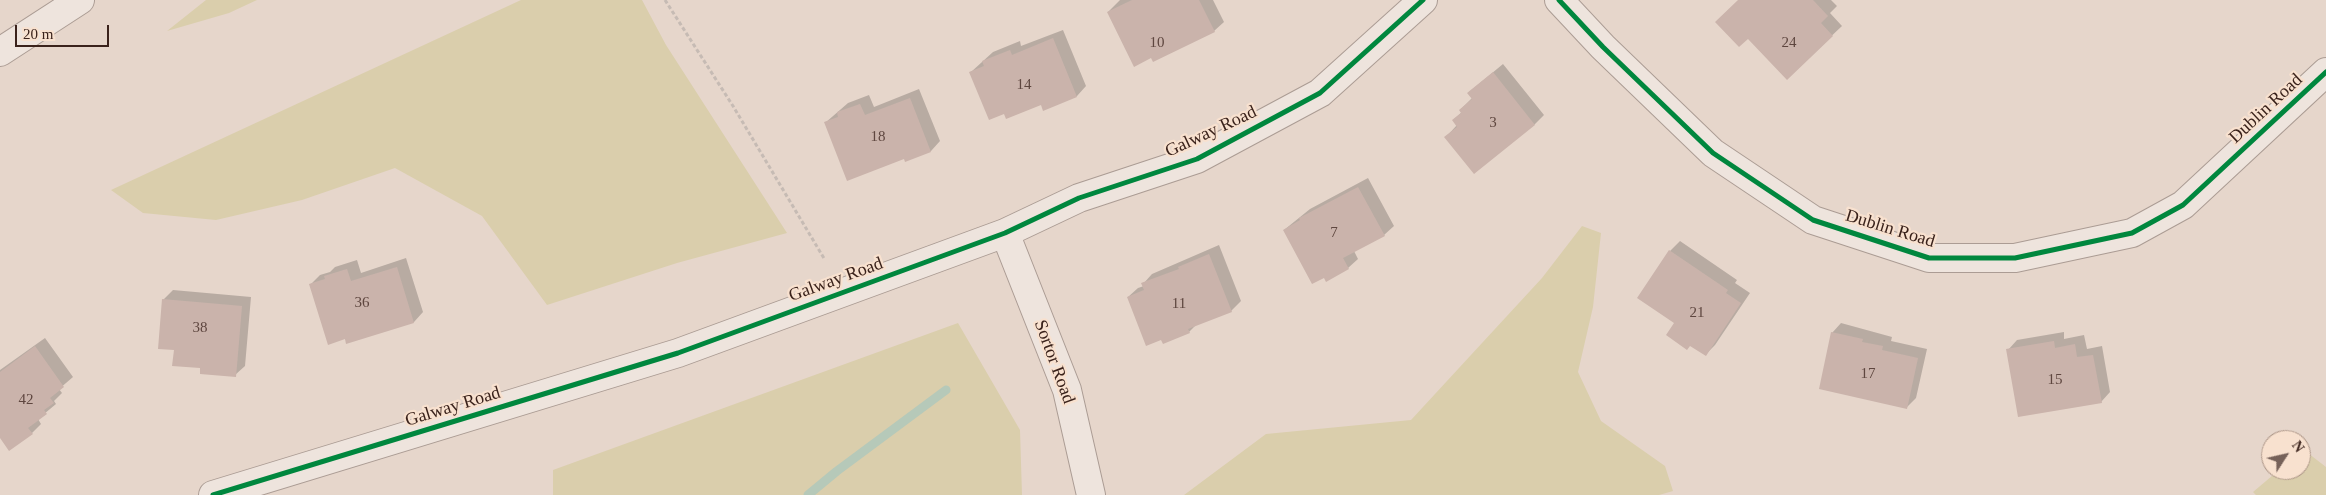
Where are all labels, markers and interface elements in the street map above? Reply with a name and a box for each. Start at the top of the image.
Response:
scale bar [18,15,111,47]
text: 20 m [23,26,53,42]
house number: 10 [1150,34,1164,52]
house number: 24 [1782,34,1796,52]
street label: Dublin Road [2225,70,2307,148]
house number: 14 [1016,76,1032,94]
street label: Galway Road [1162,101,1260,163]
house number: 3 [1489,114,1497,132]
house number: 18 [870,128,886,146]
street label: Dublin Road [1843,205,1937,253]
house number: 7 [1330,224,1338,242]
street label: Galway Road [786,253,886,307]
house number: 36 [354,294,370,312]
house number: 11 [1172,295,1186,313]
house number: 21 [1690,304,1704,322]
street label: Sortor Road [1029,317,1079,407]
house number: 38 [192,319,208,337]
house number: 17 [1860,365,1876,383]
house number: 15 [2048,371,2062,389]
street label: Galway Road [403,382,503,432]
house number: 42 [18,391,34,409]
north arrow [2261,430,2311,480]
text: N [2289,438,2307,455]

